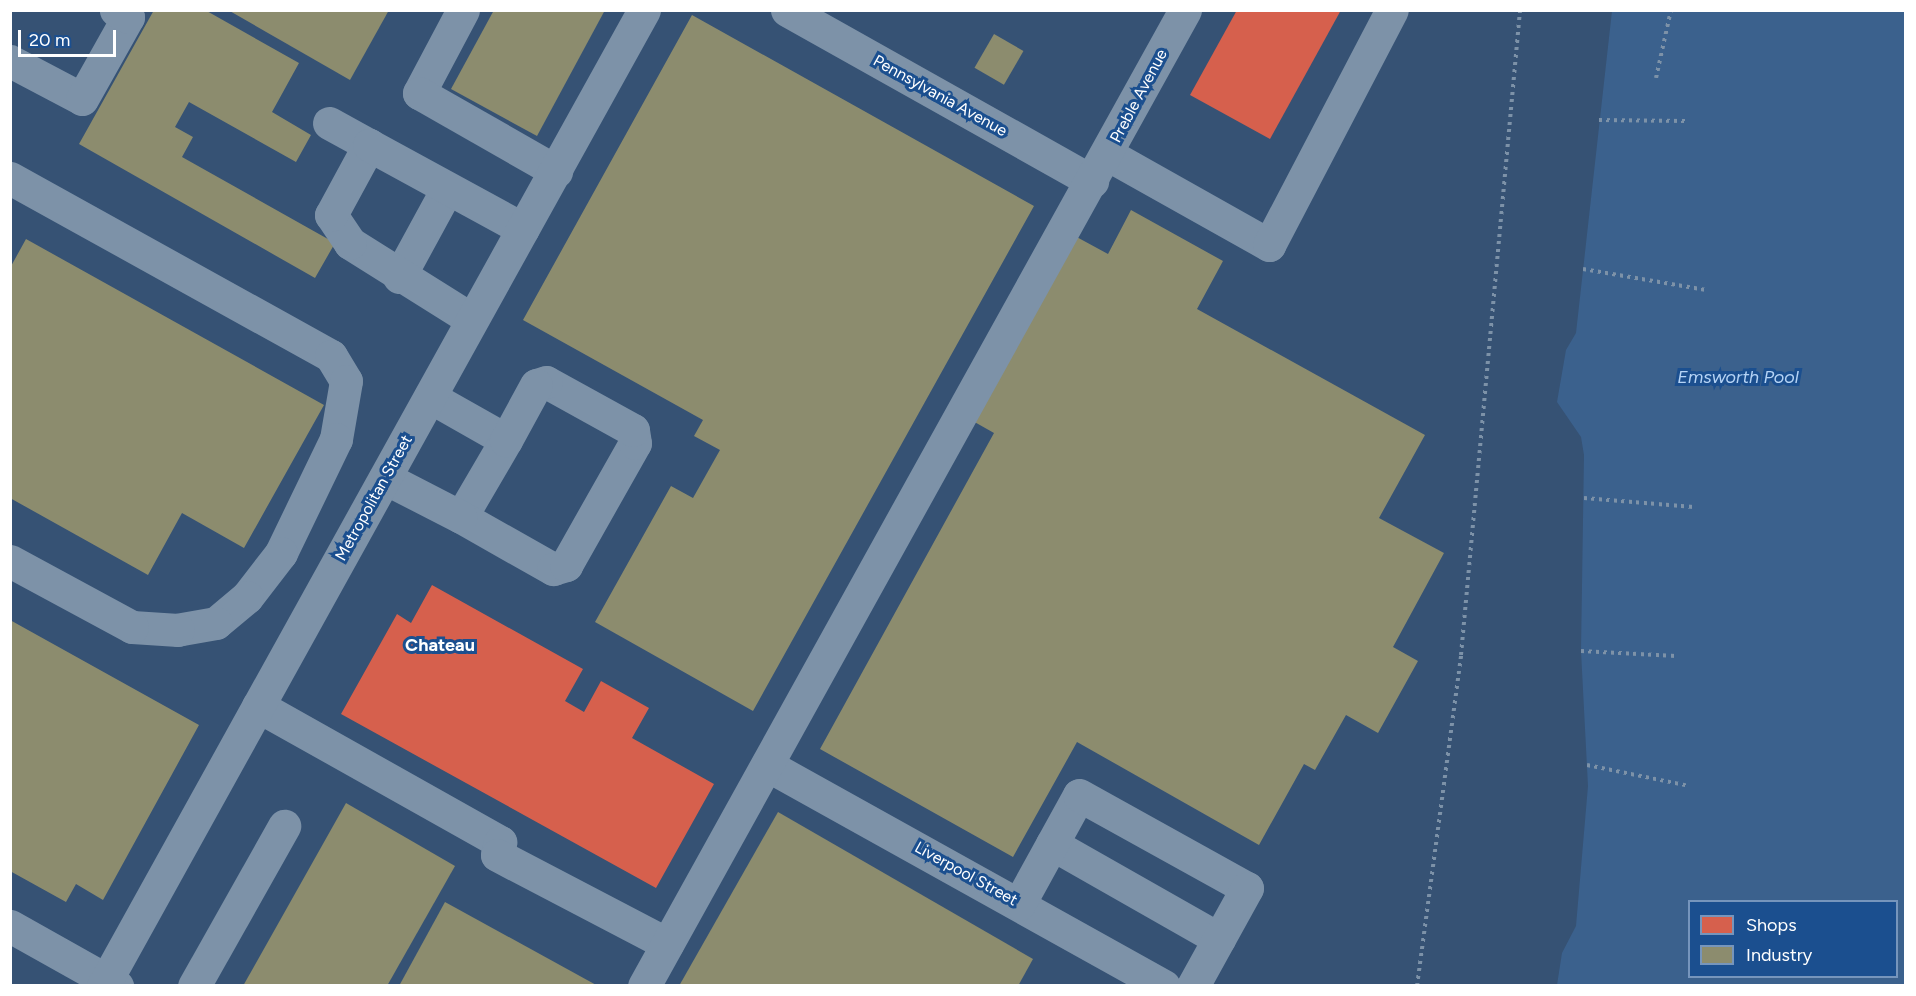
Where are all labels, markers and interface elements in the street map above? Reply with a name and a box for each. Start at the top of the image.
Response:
scale bar [21,18,118,56]
text: 20 m [29,29,70,51]
street label: Preble Avenue [1106,46,1172,146]
street label: Pennsylvania Avenue [870,51,1010,141]
water label: Emsworth Pool [1677,366,1799,388]
street label: Metropolitan Street [331,432,417,564]
district label: Chateau [405,634,475,656]
street label: Liverpool Street [911,838,1021,910]
legend [1688,900,1898,978]
text: Shops [1746,914,1797,936]
text: Industry [1746,944,1812,966]

